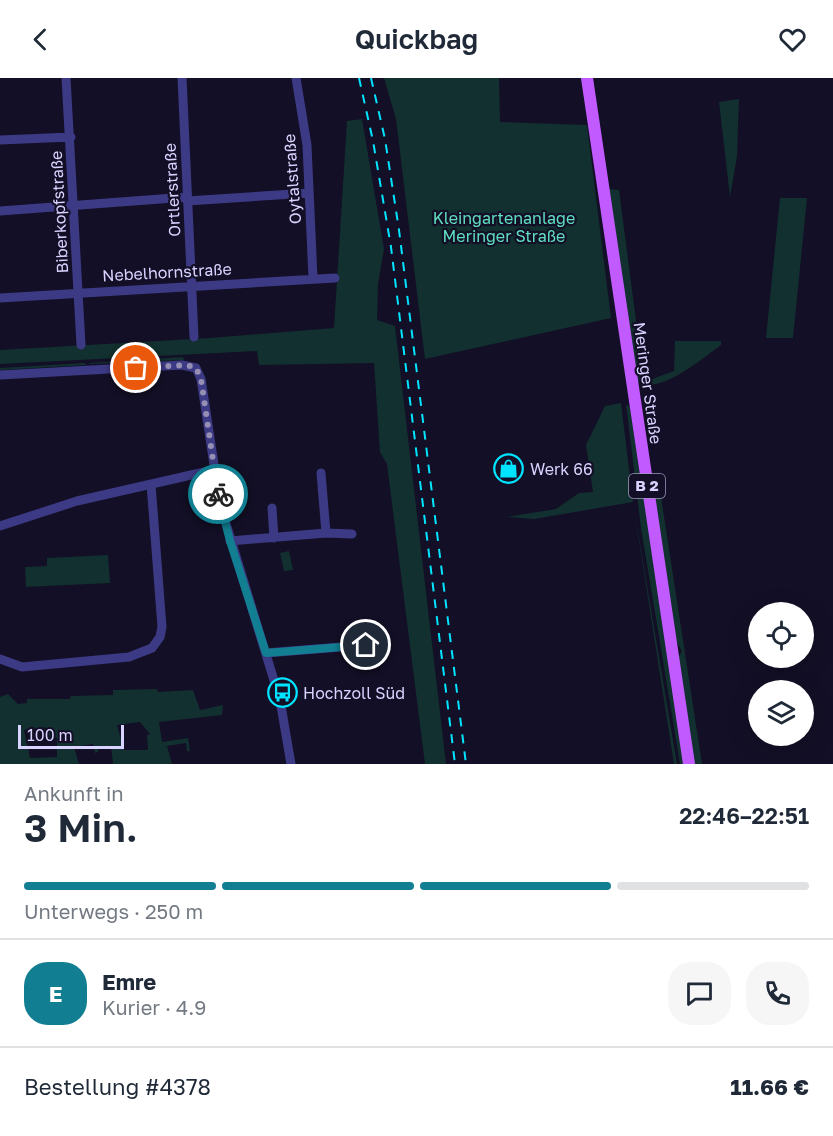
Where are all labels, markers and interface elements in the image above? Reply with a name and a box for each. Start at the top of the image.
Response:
icon: back [24,23,57,56]
text: Quickbag [355,23,478,55]
icon: heart [776,23,809,56]
street label: Oytalstraße [279,133,305,225]
street label: Ortlerstraße [160,143,184,237]
street label: Biberkopfstraße [46,150,72,274]
park label: Kleingartenanlage Meringer Straße [433,208,575,246]
street label: Nebelhornstraße [102,259,232,285]
street label: Meringer Straße [630,321,666,445]
pin [110,342,161,393]
icon: bag [119,351,152,384]
shop icon: Werk 66 [493,453,525,485]
place label: Werk 66 [530,459,593,479]
courier [188,464,248,524]
road number: B 2 [629,474,665,498]
icon: bike [202,478,235,511]
map controls [748,602,814,746]
button: locate [748,602,814,668]
pin [340,619,391,670]
icon: home [349,628,382,661]
bus stop icon: Hochzoll Süd [266,677,298,709]
button: layers [748,680,814,746]
place label: Hochzoll Süd [303,683,405,703]
scale bar [18,722,124,750]
text: 100 m [27,725,73,745]
text: Ankunft in [24,781,124,805]
text: 22:46–22:51 [679,802,809,829]
text: 3 Min. [24,804,138,851]
text: Unterwegs · 250 m [24,899,203,923]
button: chat [668,962,731,1025]
button: phone [746,962,809,1025]
text: Emre [102,968,156,995]
text: E [49,980,62,1007]
text: Kurier · 4.9 [102,995,206,1019]
text: Bestellung #4378 [24,1073,211,1100]
text: 11.66 € [730,1073,809,1100]

